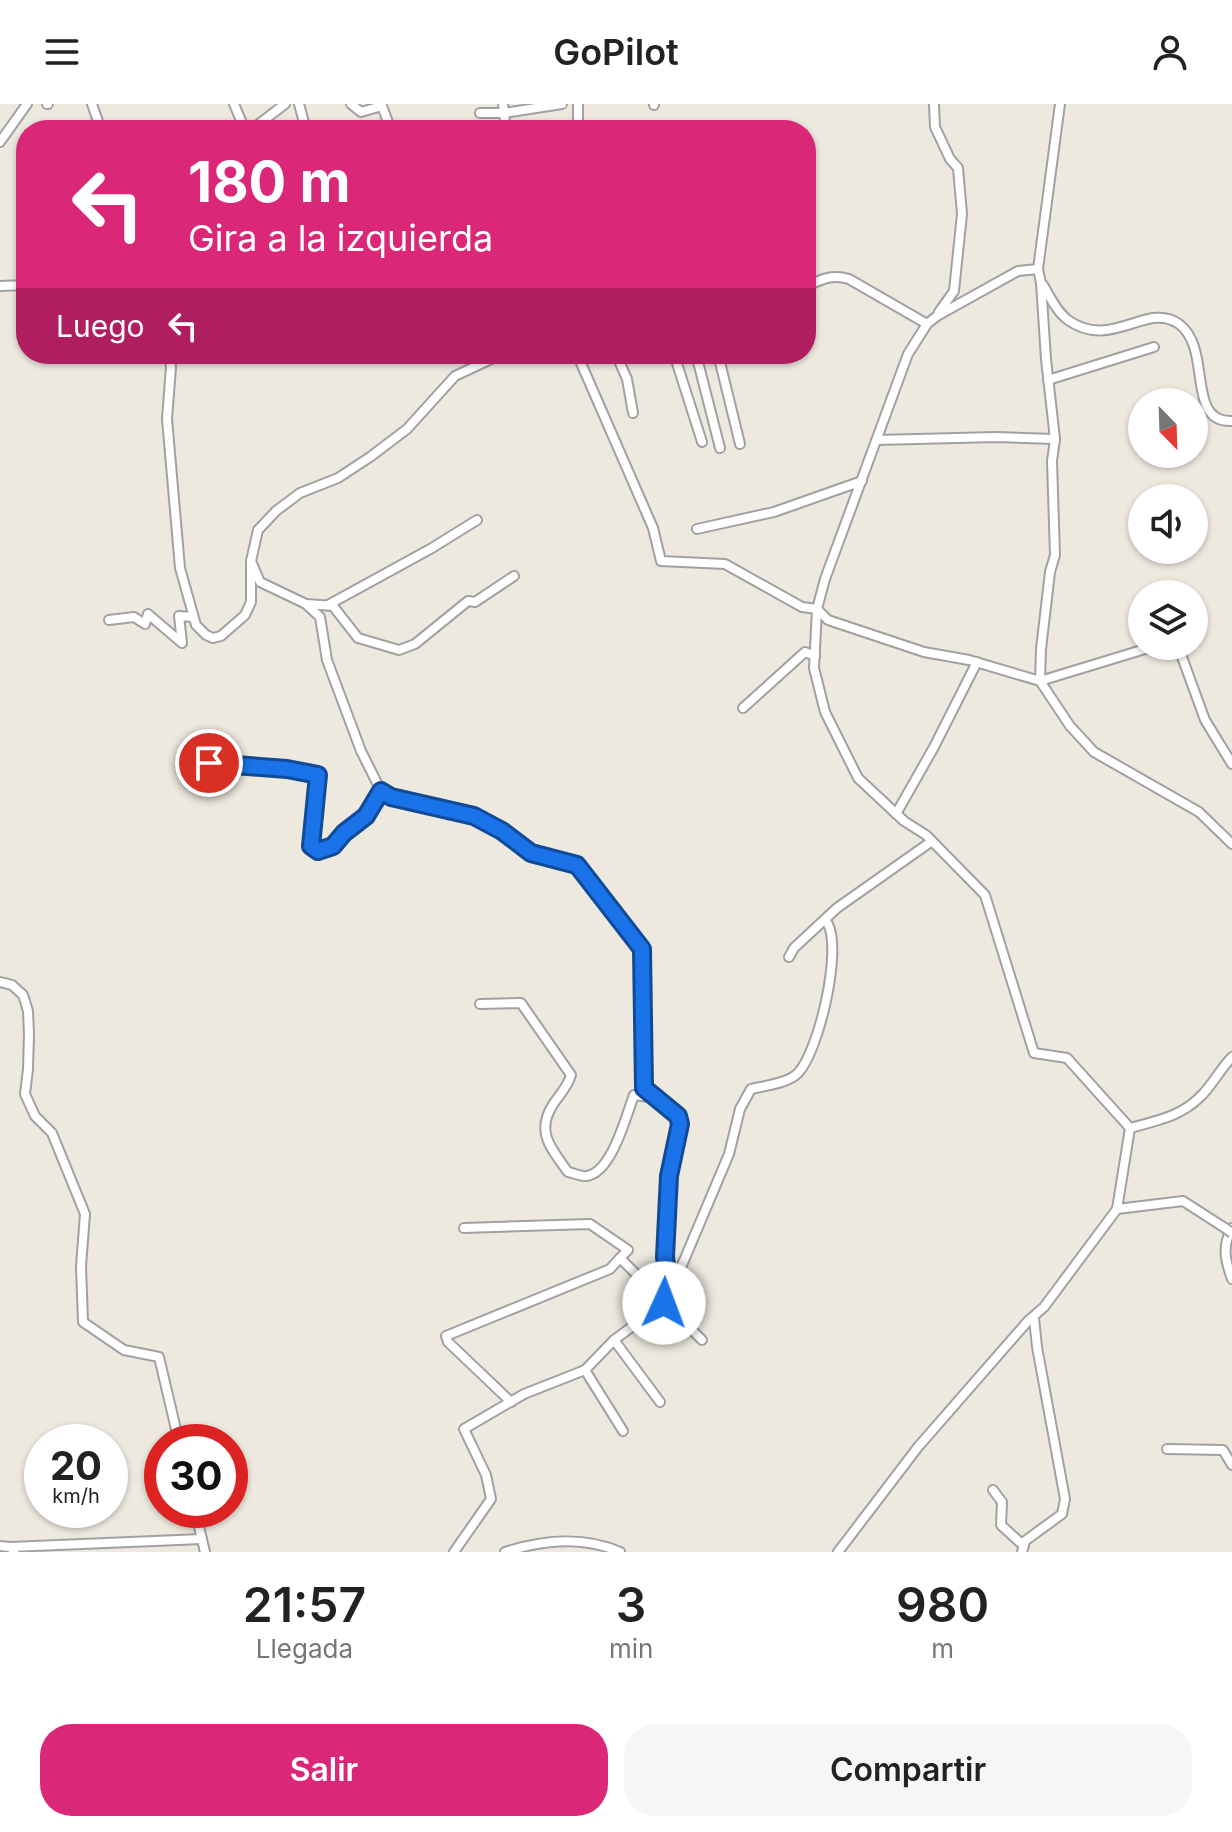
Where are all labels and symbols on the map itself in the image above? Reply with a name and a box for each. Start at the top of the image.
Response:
north arrow [1128,388,1208,468]
pin [175,729,243,797]
position arrow [622,1261,706,1345]
speed limit sign: 30 [144,1424,248,1528]

